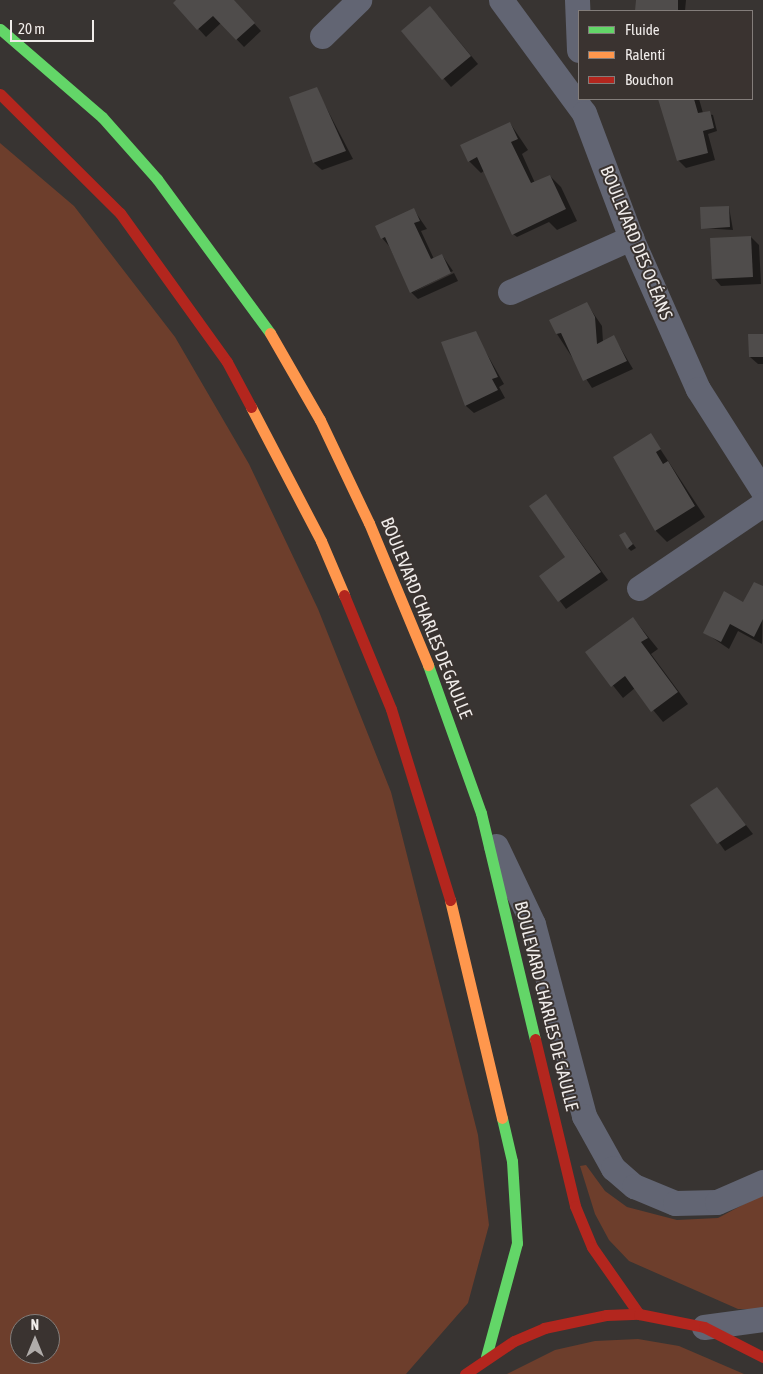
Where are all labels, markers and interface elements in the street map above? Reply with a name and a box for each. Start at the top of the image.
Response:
scale bar [12,10,96,42]
legend [578,10,753,100]
text: 20 m [18,20,45,37]
text: Fluide [625,21,660,38]
text: Ralenti [625,46,665,63]
text: Bouchon [625,71,674,88]
street label: BOULEVARD DES OCÉANS [595,163,677,323]
street label: BOULEVARD CHARLES DE GAULLE [376,514,476,722]
street label: BOULEVARD CHARLES DE GAULLE [510,899,582,1113]
north arrow [10,1314,60,1364]
text: N [31,1317,39,1333]

